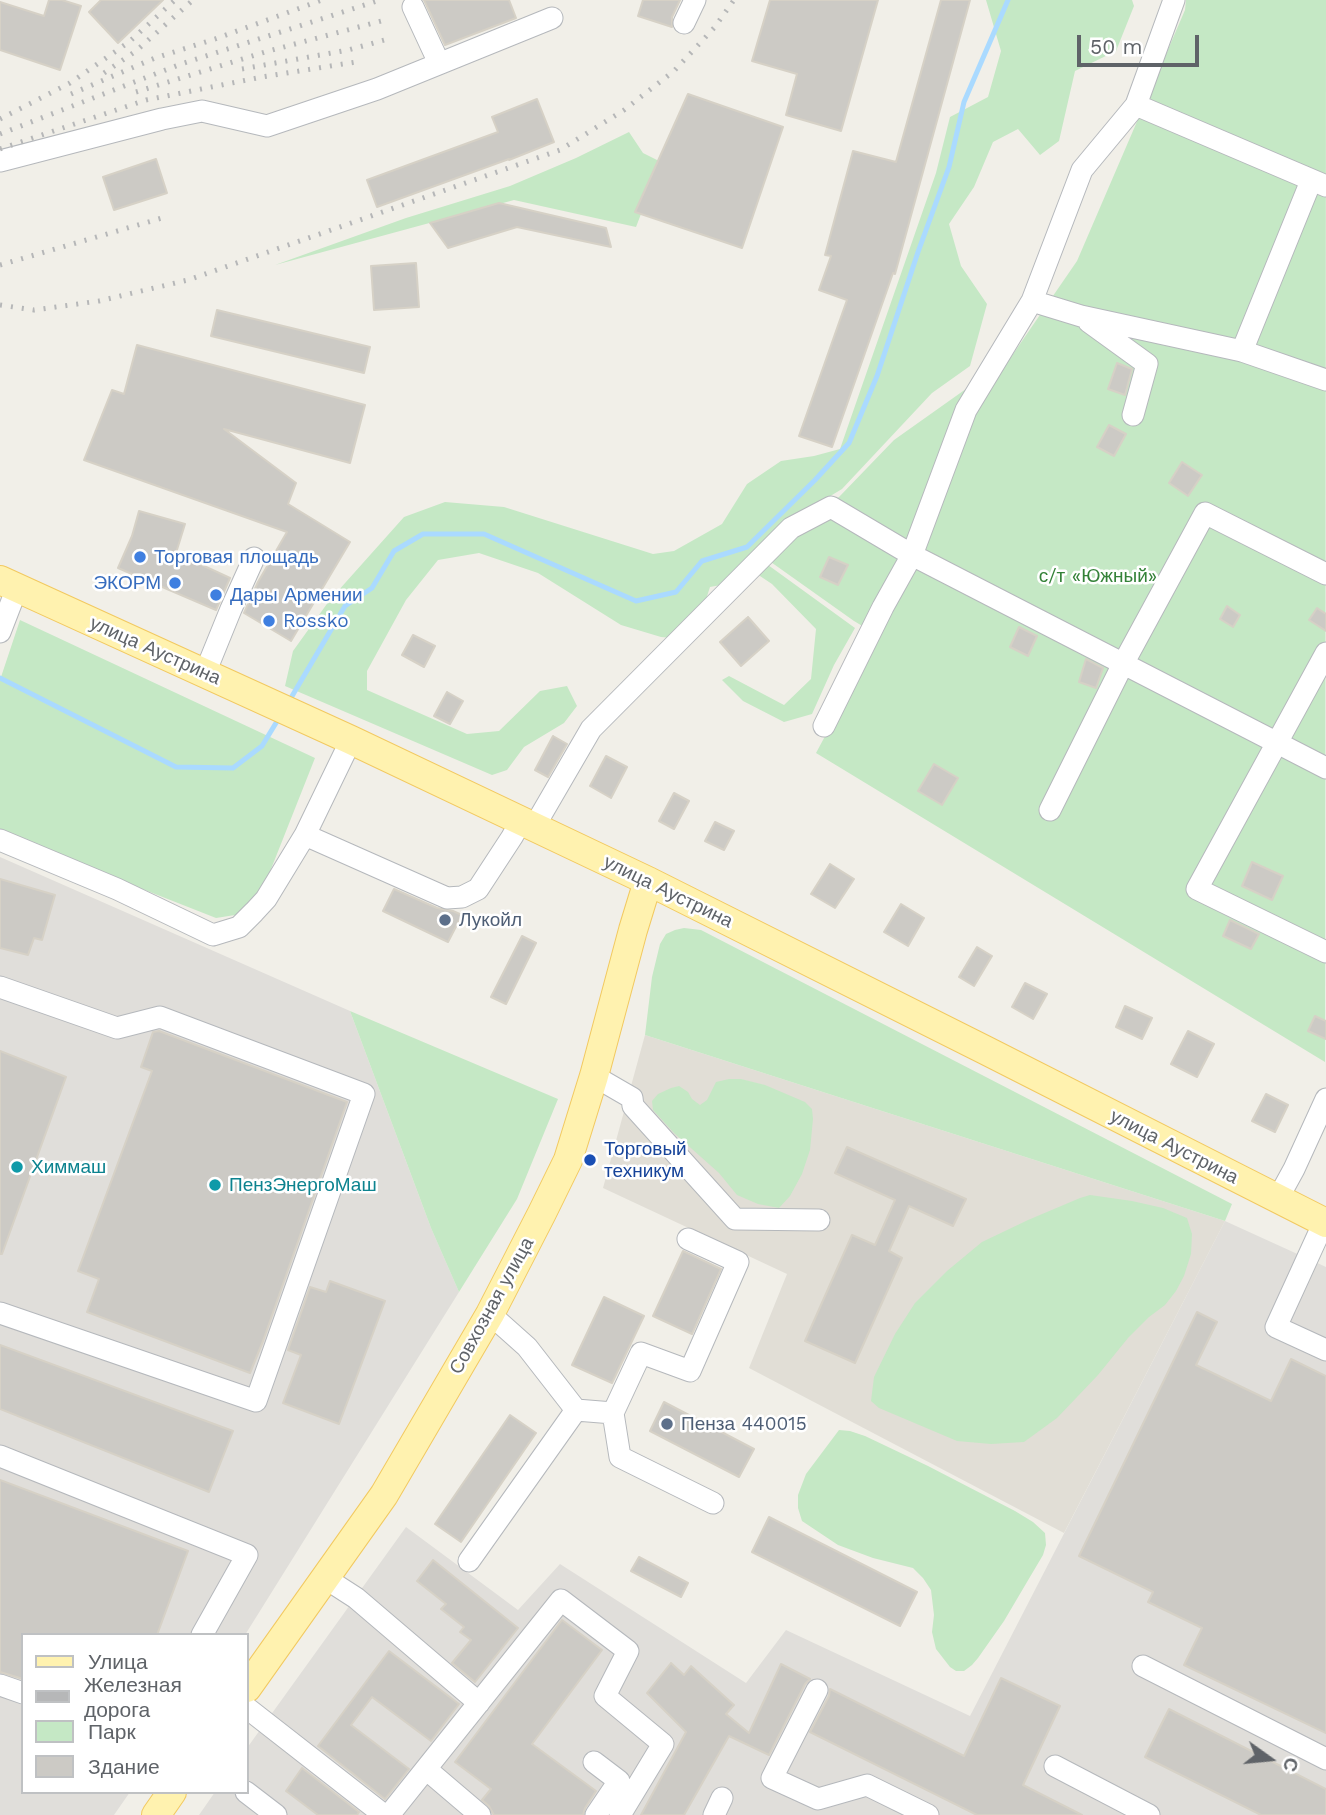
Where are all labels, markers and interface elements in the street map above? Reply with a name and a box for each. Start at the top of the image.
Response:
scale bar [1081,21,1204,65]
text: 50 m [1090,34,1142,59]
place label: Торговая площадь [154,546,319,568]
marker: Торговая площадь [132,549,148,565]
park label: с/т «Южный» [1039,565,1157,587]
place label: ЭКОРМ [93,572,161,594]
marker: ЭКОРМ [167,575,183,591]
place label: Дары Армении [230,584,363,606]
marker: Дары Армении [208,587,224,603]
place label: Rossko [283,610,349,632]
street label: улица Аустрина [86,612,224,690]
marker: Rossko [261,613,277,629]
street label: улица Аустрина [600,851,736,933]
place label: Лукойл [459,909,522,931]
marker: Лукойл [437,912,453,928]
street label: улица Аустрина [1106,1105,1242,1189]
place label: Торговый техникум [604,1138,687,1182]
marker: Торговый техникум [582,1152,598,1168]
place label: Химмаш [31,1156,106,1178]
marker: Химмаш [9,1159,25,1175]
place label: ПензЭнергоМаш [229,1174,377,1196]
marker: ПензЭнергоМаш [207,1177,223,1193]
street label: Совхозная улица [445,1234,539,1378]
place label: Пенза 440015 [681,1413,807,1435]
marker: Пенза 440015 [659,1416,675,1432]
legend [21,1633,248,1794]
text: Улица [88,1649,148,1674]
text: Железная дорога [84,1672,182,1722]
text: Парк [88,1719,136,1744]
north arrow [1235,1724,1305,1794]
text: Здание [88,1754,160,1779]
text: С [1278,1755,1304,1774]

